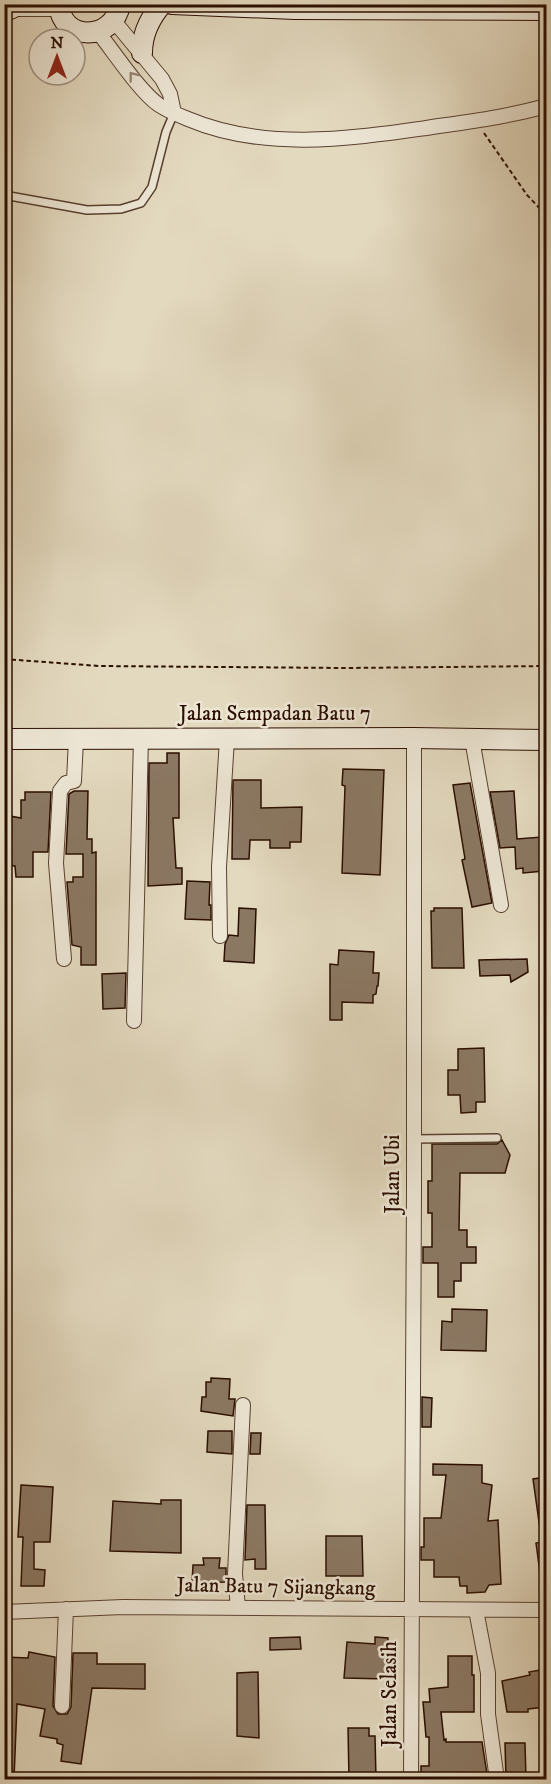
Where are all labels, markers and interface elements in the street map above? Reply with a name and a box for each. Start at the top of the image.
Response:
north arrow [27,27,87,87]
text: N [50,33,64,53]
one-way arrow [130,72,141,83]
street label: Jalan Sempadan Batu 7 [177,701,371,727]
street label: Jalan Ubi [380,1134,406,1216]
street label: Jalan Batu 7 Sijangkang [174,1572,376,1602]
street label: Jalan Selasih [377,1641,403,1749]

